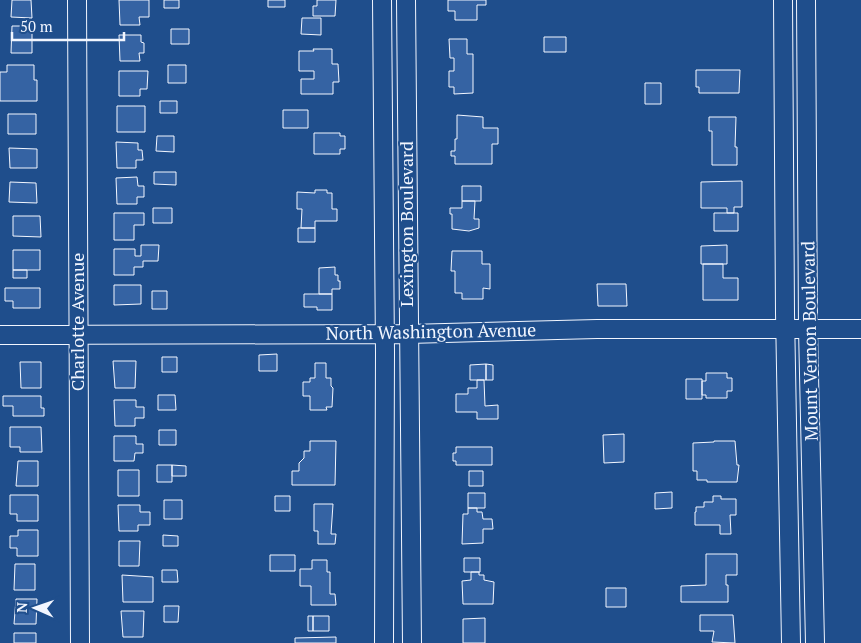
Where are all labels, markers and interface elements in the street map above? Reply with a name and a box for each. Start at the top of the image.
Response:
scale bar [12,10,125,42]
text: 50 m [20,16,53,36]
street label: Lexington Boulevard [394,141,418,307]
street label: Mount Vernon Boulevard [795,241,823,441]
street label: Charlotte Avenue [65,253,89,391]
street label: North Washington Avenue [325,317,536,345]
north arrow [10,583,60,633]
text: N [12,602,31,613]

